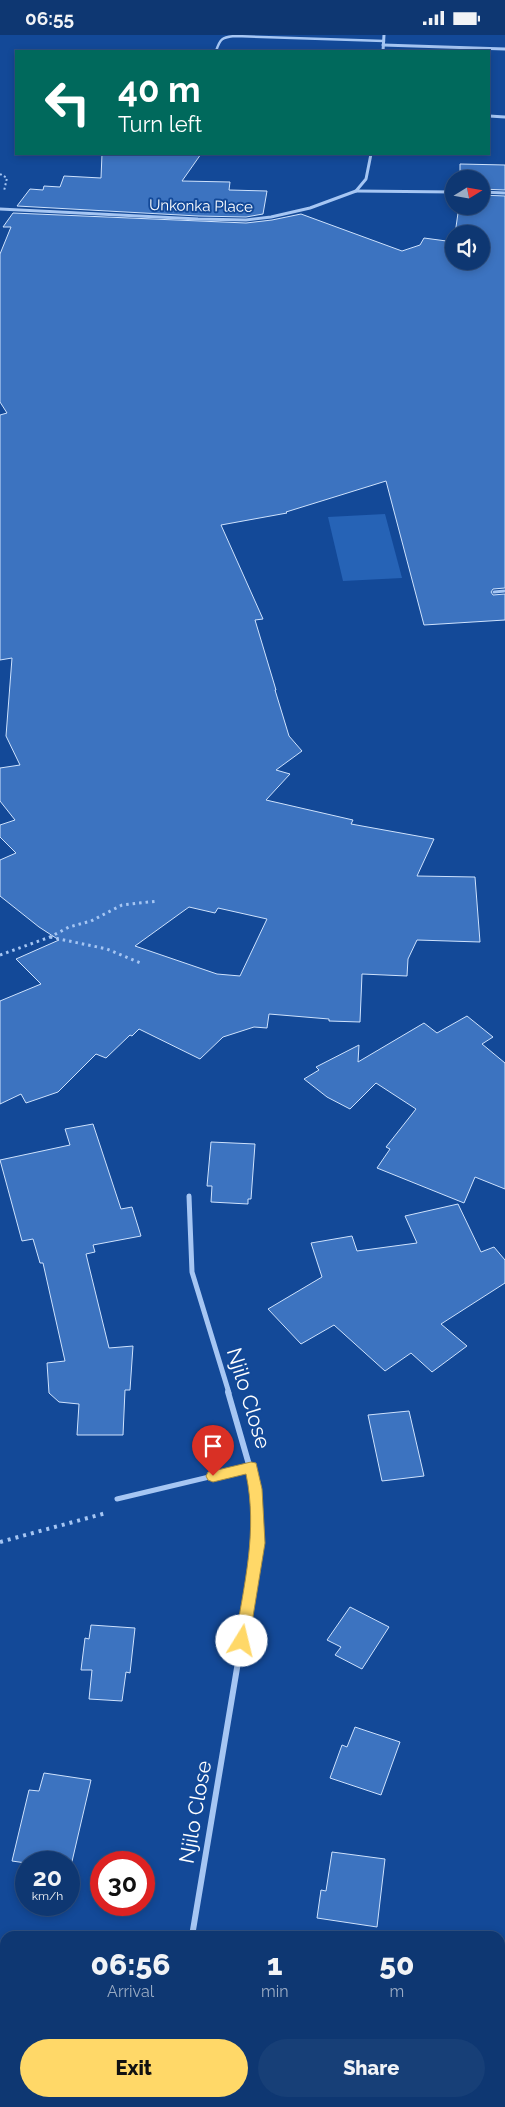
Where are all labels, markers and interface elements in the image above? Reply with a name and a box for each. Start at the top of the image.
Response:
text: 06:55 [25,7,74,29]
text: 40 m [118,69,200,110]
icon: left [35,70,100,135]
text: Turn left [118,111,202,137]
north arrow [445,170,490,215]
map controls [445,170,490,270]
street label: Unkonka Place [149,196,253,216]
button: sound [445,225,490,270]
street label: Njilo Close [222,1345,276,1451]
pin [192,1425,234,1476]
icon: arrive [199,1432,227,1460]
position arrow [215,1614,267,1666]
street label: Njilo Close [174,1759,216,1865]
speed limit sign: 30 [90,1851,155,1916]
text: 20 [33,1862,62,1892]
text: km/h [32,1889,63,1903]
text: 06:56 [91,1947,170,1982]
text: 1 [267,1947,283,1982]
text: 50 [379,1947,414,1982]
text: Arrival [107,1982,154,2001]
text: min [261,1982,289,2001]
text: m [389,1982,404,2001]
button: Exit [20,2039,248,2097]
button: Share [258,2039,485,2097]

